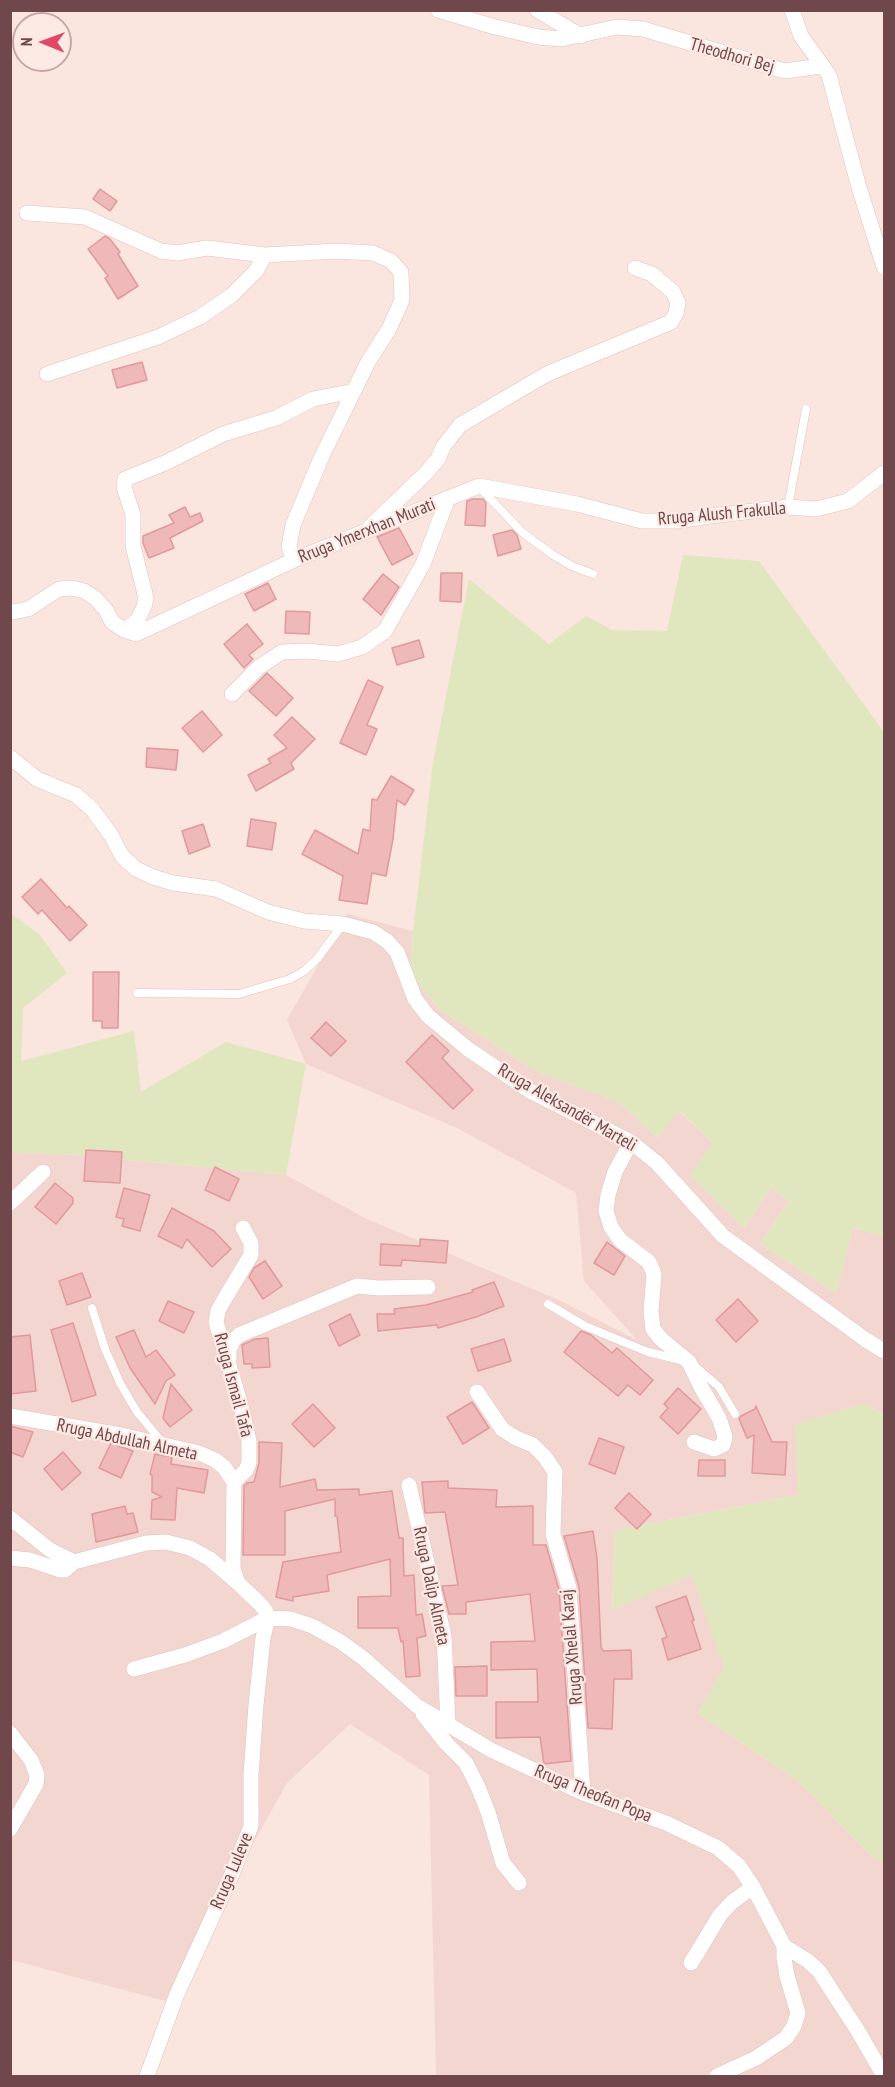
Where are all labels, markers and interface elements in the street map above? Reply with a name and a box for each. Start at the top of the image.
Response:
north arrow [12,12,72,72]
street label: Theodhori Bej [687,34,777,78]
text: N [16,37,36,46]
street label: Rruga Ymerxhan Murati [295,494,439,568]
street label: Rruga Alush Frakulla [657,498,787,530]
street label: Rruga Aleksandër Marteli [494,1059,640,1157]
street label: Rruga Ismail Tafa [209,1331,257,1439]
street label: Rruga Abdullah Almeta [55,1415,199,1465]
street label: Rruga Dalip Almeta [408,1525,454,1647]
street label: Rruga Xhelal Karaj [556,1588,588,1706]
street label: Rruga Theofan Popa [531,1761,655,1827]
street label: Rruga Luleve [206,1830,258,1912]

